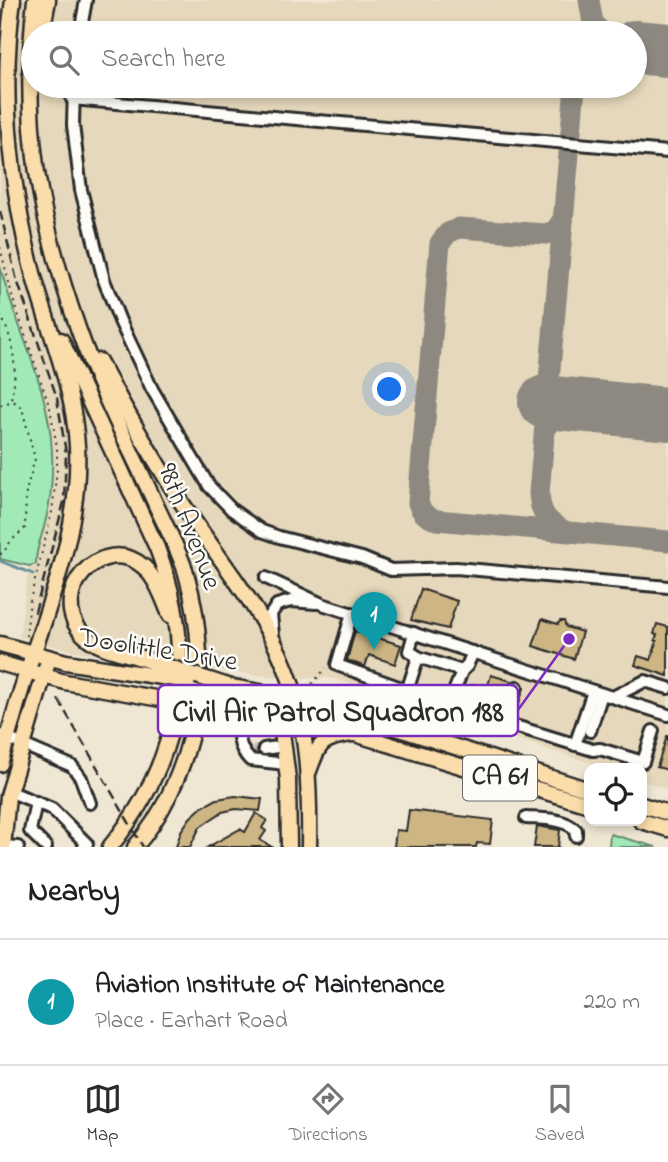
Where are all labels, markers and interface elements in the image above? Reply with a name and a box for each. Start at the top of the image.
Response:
search box [21,21,647,98]
icon: search [45,41,83,79]
text: Search here [101,41,226,79]
your location [372,372,406,406]
street label: 98th Avenue [145,458,231,597]
pin: 1 [351,592,397,650]
street label: Doolittle Drive [75,618,241,684]
callout: Civil Air Patrol Squadron 188 [158,685,518,736]
text: Civil Air Patrol Squadron 188 [172,692,504,736]
road number: CA 61 [463,756,537,800]
map controls [584,763,647,826]
button: locate [584,763,647,826]
text: Nearby [28,871,120,915]
text: Aviation Institute of Maintenance [95,967,445,1005]
text: 1 [47,986,55,1019]
text: 220 m [584,986,640,1019]
text: Place · Earhart Road [95,1005,288,1038]
tab: Map [84,1080,122,1149]
tab: Directions [289,1080,368,1149]
tab: Saved [535,1080,584,1149]

